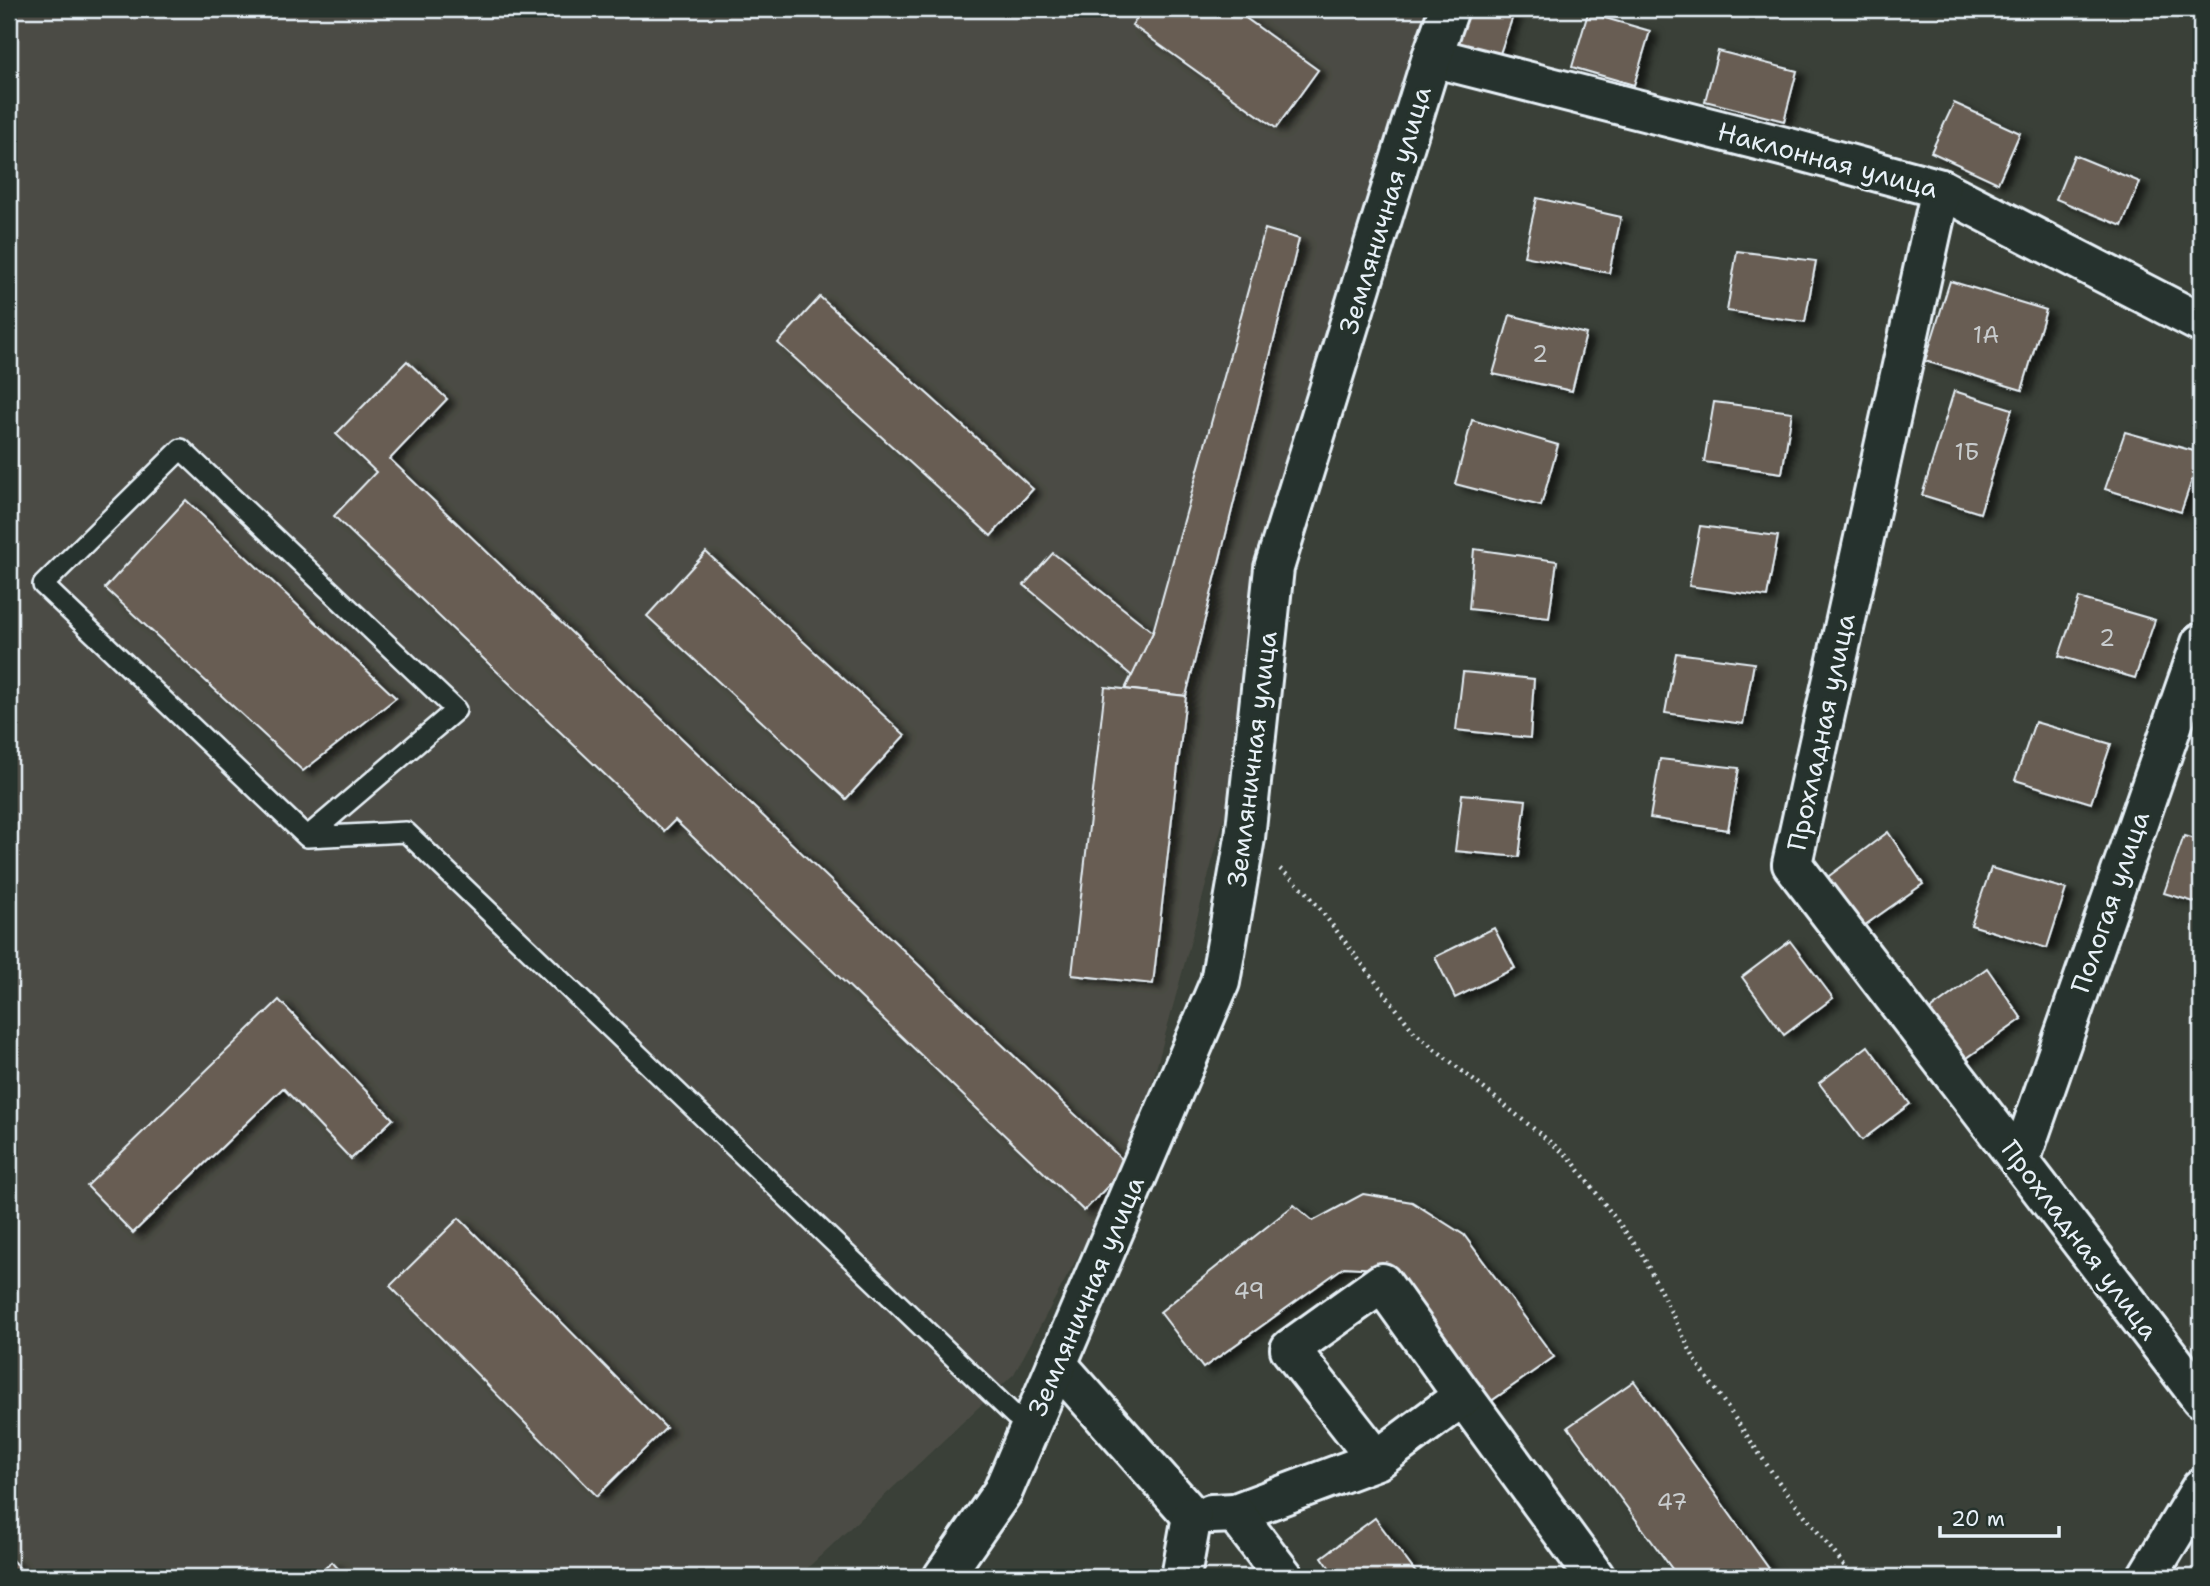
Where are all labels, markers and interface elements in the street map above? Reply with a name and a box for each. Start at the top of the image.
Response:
street label: Земляничная улица [1330,82,1439,338]
street label: Наклонная улица [1714,113,1942,206]
house number: 1А [1973,320,1999,350]
house number: 2 [1532,339,1548,369]
house number: 1Б [1955,437,1979,467]
street label: Прохладная улица [1778,610,1863,854]
house number: 2 [2099,623,2115,653]
street label: Земляничная улица [1218,629,1285,889]
street label: Пологая улица [2062,806,2157,997]
street label: Прохладная улица [1994,1133,2167,1347]
street label: Земляничная улица [1019,1170,1152,1421]
house number: 49 [1233,1276,1265,1306]
house number: 47 [1657,1487,1687,1517]
scale bar [1940,1495,2060,1539]
text: 20 m [1951,1505,2005,1533]

